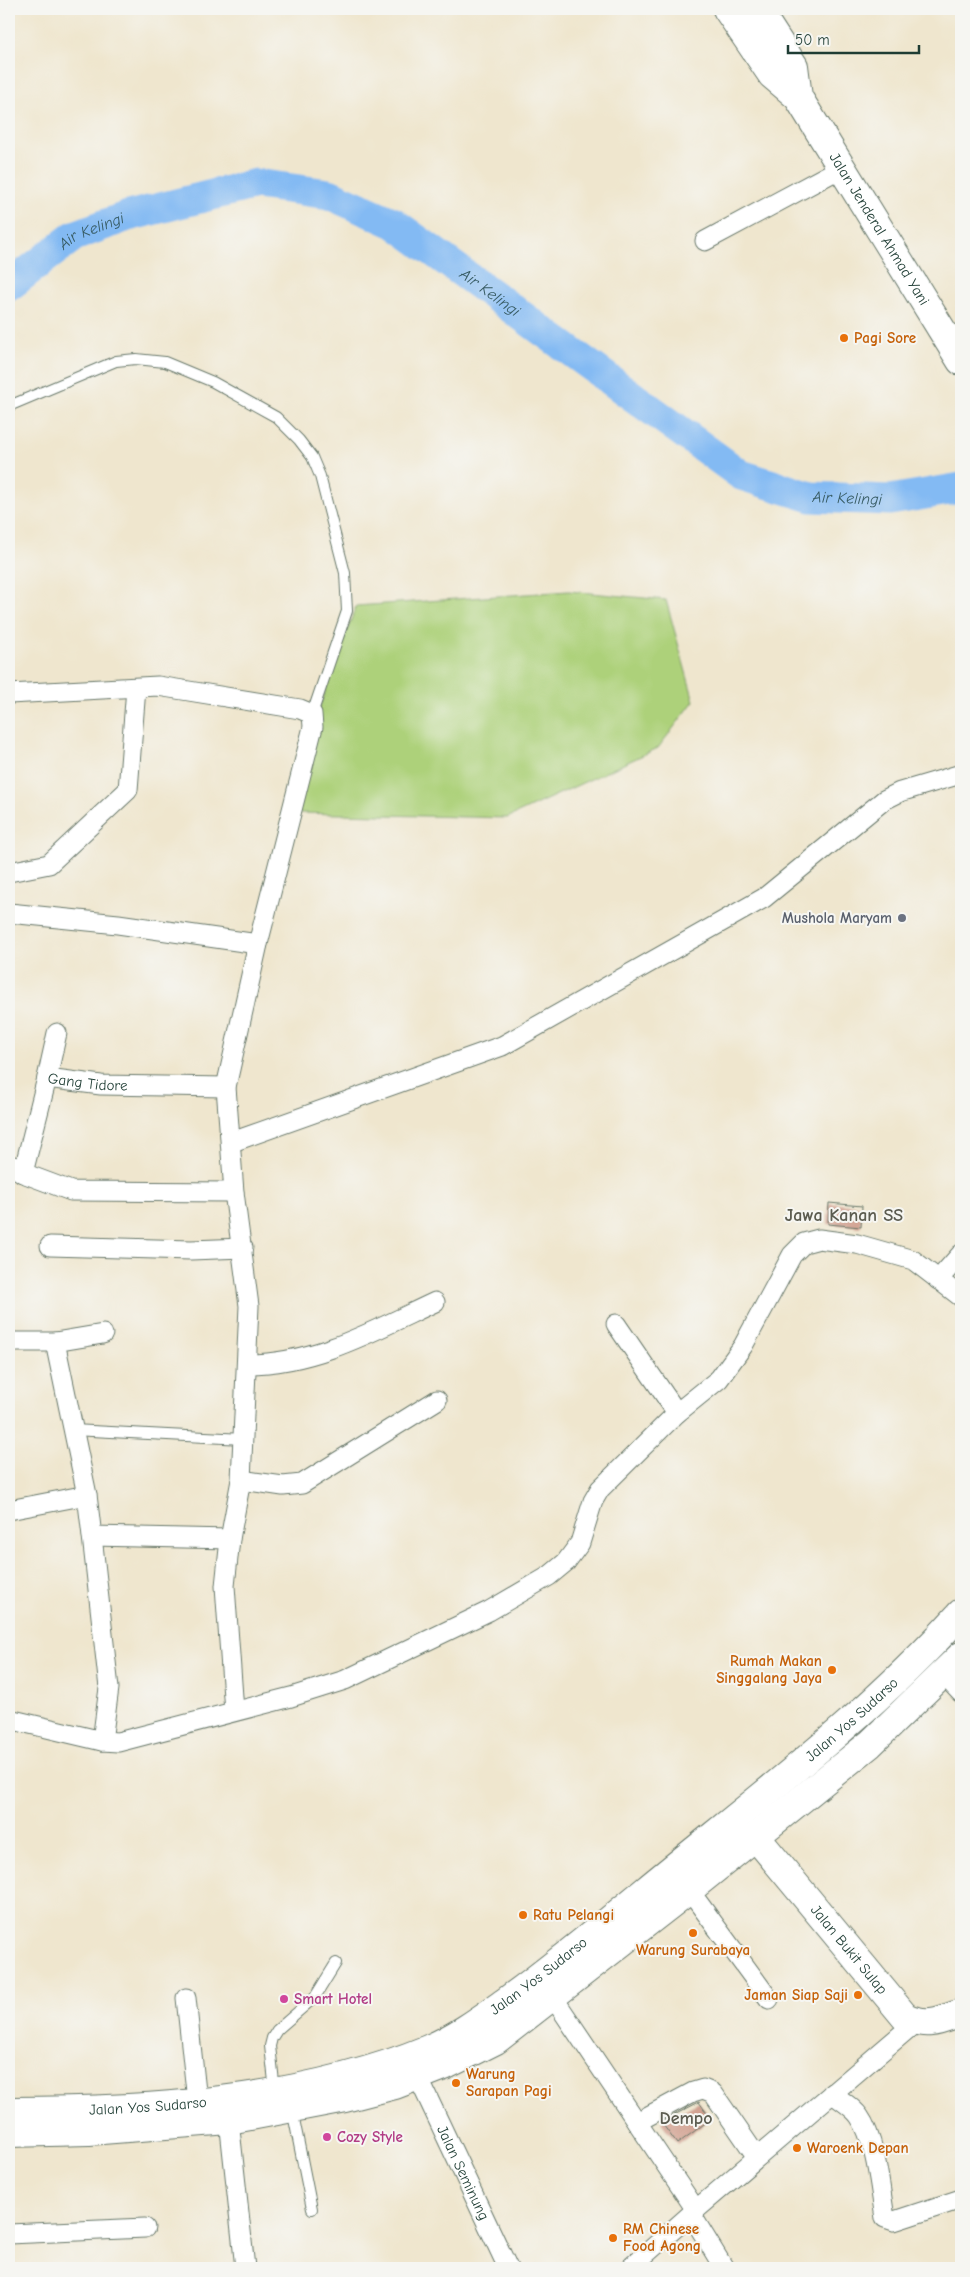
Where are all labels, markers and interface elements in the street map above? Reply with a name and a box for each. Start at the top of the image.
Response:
scale bar [788,22,919,54]
text: 50 m [795,31,830,49]
street label: Jalan Jenderal Ahmad Yani [826,149,933,309]
water label: Air Kelingi [54,209,127,254]
water label: Air Kelingi [456,264,524,321]
place label: Pagi Sore [854,329,916,347]
marker: Pagi Sore [838,332,850,344]
water label: Air Kelingi [811,488,883,509]
place label: Mushola Maryam [782,909,892,927]
marker: Mushola Maryam [896,912,908,924]
street label: Gang Tidore [47,1069,128,1094]
district label: Jawa Kanan SS [785,1205,903,1226]
place label: Rumah Makan Singgalang Jaya [716,1652,822,1687]
marker: Rumah Makan Singgalang Jaya [826,1664,838,1676]
street label: Jalan Yos Sudarso [802,1674,902,1765]
street label: Jalan Bukit Sulap [807,1901,891,1998]
place label: Ratu Pelangi [533,1906,614,1924]
marker: Ratu Pelangi [517,1909,529,1921]
marker: Warung Surabaya [687,1927,699,1939]
street label: Jalan Yos Sudarso [486,1933,591,2019]
place label: Warung Surabaya [636,1941,750,1959]
place label: Jaman Siap Saji [744,1986,848,2004]
marker: Jaman Siap Saji [852,1989,864,2001]
place label: Smart Hotel [294,1990,372,2008]
marker: Smart Hotel [278,1993,290,2005]
place label: Warung Sarapan Pagi [466,2065,552,2100]
marker: Warung Sarapan Pagi [450,2077,462,2089]
street label: Jalan Yos Sudarso [89,2093,208,2119]
district label: Dempo [659,2108,713,2129]
street label: Jalan Seminung [433,2123,493,2223]
place label: Cozy Style [337,2128,403,2146]
marker: Cozy Style [321,2131,333,2143]
place label: Waroenk Depan [807,2139,909,2157]
marker: Waroenk Depan [791,2142,803,2154]
place label: RM Chinese Food Agong [623,2220,701,2255]
marker: RM Chinese Food Agong [607,2232,619,2244]

